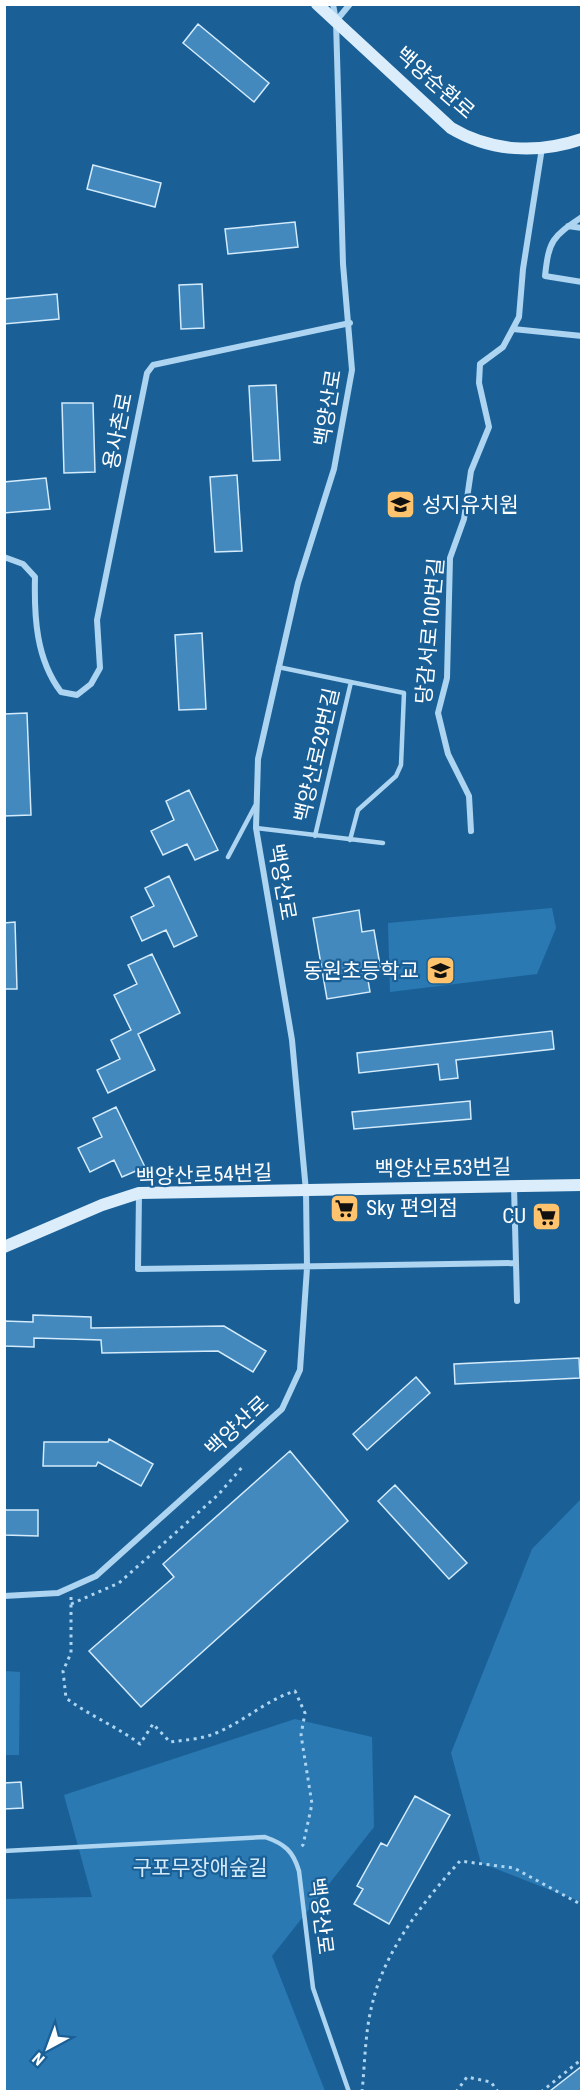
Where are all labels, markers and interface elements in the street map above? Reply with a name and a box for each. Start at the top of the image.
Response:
street label: 백양순환로 [391,42,479,124]
street label: 백양산로 [310,368,346,448]
street label: 용사촌로 [99,391,137,471]
school or university icon: 성지유치원 [385,489,417,521]
place label: 성지유치원 [422,493,519,517]
street label: 당감서로100번길 [412,557,448,705]
street label: 백양산로29번길 [290,686,344,824]
street label: 백양산로 [263,842,301,922]
school or university icon: 동원초등학교 [424,955,456,987]
place label: 동원초등학교 [303,959,419,983]
street label: 백양산로53번길 [374,1155,512,1181]
street label: 백양산로54번길 [135,1161,273,1189]
supermarket icon: Sky 편의점 [329,1192,361,1224]
place label: Sky 편의점 [366,1196,458,1220]
supermarket icon: CU [531,1200,563,1232]
place label: CU [502,1204,526,1228]
street label: 백양산로 [201,1391,273,1461]
park label: 구포무장애숲길 [132,1856,268,1880]
street label: 백양산로 [304,1876,338,1956]
north arrow [18,2018,78,2078]
text: N [29,2049,48,2069]

